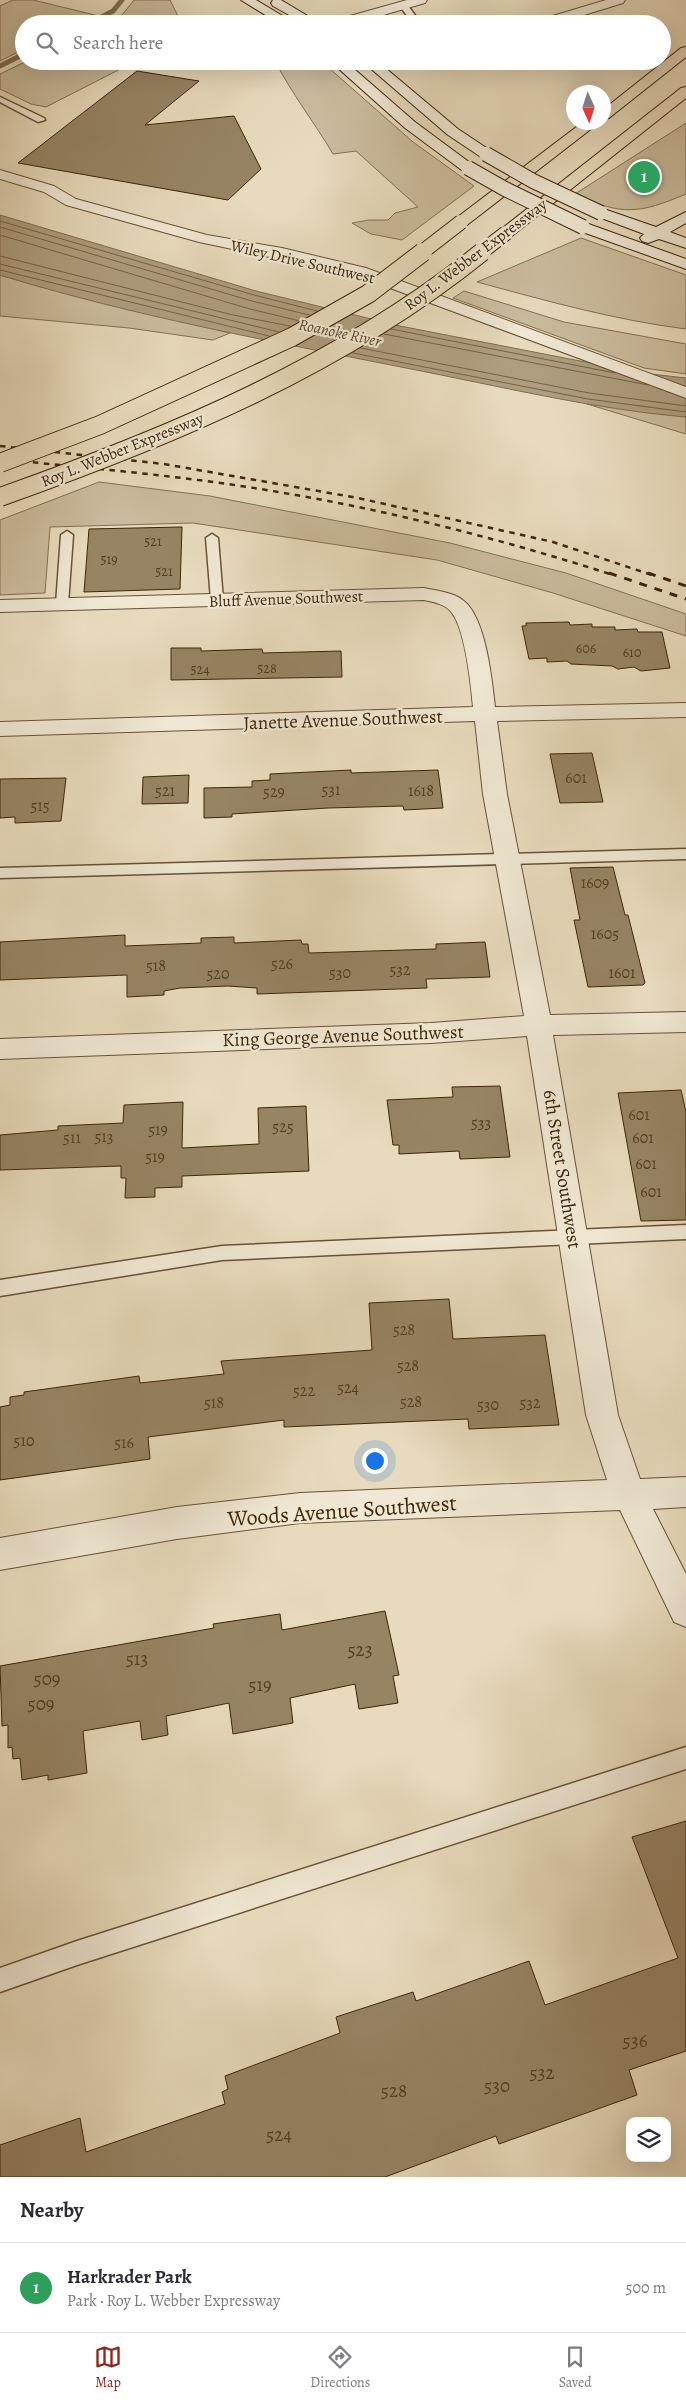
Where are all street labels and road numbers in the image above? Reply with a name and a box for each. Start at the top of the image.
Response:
street label: Roy L. Webber Expressway [400,193,552,316]
street label: Wiley Drive Southwest [227,234,377,289]
street label: Roy L. Webber Expressway [38,407,208,493]
street label: Bluff Avenue Southwest [209,585,364,613]
street label: Janette Avenue Southwest [243,704,443,736]
street label: King George Avenue Southwest [222,1019,464,1053]
street label: 6th Street Southwest [537,1088,587,1250]
street label: Woods Avenue Southwest [226,1488,458,1534]

